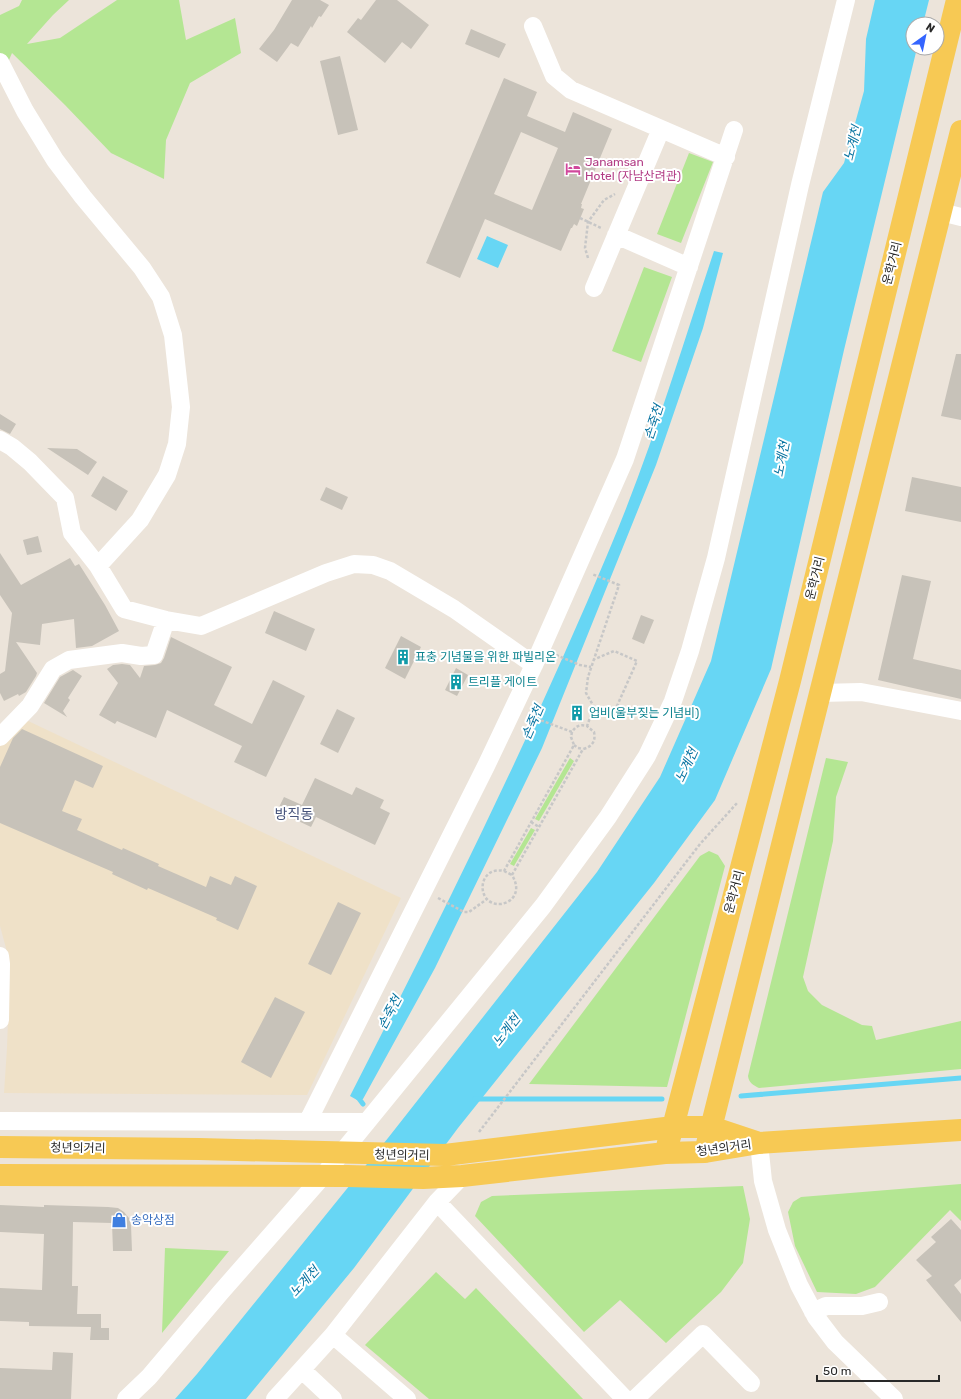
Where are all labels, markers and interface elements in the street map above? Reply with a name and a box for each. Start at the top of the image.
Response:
north arrow [905,16,945,56]
text: N [923,20,937,36]
water label: 노계천 [841,123,864,162]
place label: Janamsan Hotel (자남산려관) [585,155,681,183]
hotel icon: Janamsan Hotel (자남산려관) [564,160,582,178]
street label: 운학거리 [880,240,904,286]
water label: 손죽천 [641,402,666,442]
water label: 노계천 [771,439,792,478]
street label: 운학거리 [803,555,827,601]
building icon: 표충 기념물을 위한 파빌리온 [394,648,412,666]
place label: 표충 기념물을 위한 파빌리온 [415,650,556,664]
building icon: 트리플 게이트 [447,673,465,691]
place label: 트리플 게이트 [468,675,537,689]
water label: 손죽천 [519,702,547,742]
building icon: 업비(울부짖는 기념비) [568,704,586,722]
place label: 업비(울부짖는 기념비) [589,706,699,720]
water label: 노계천 [672,745,701,785]
district label: 방직동 [275,806,313,823]
street label: 운학거리 [722,869,746,915]
water label: 손죽천 [374,992,405,1032]
water label: 노계천 [489,1011,524,1049]
street label: 청년의거리 [696,1137,752,1159]
street label: 청년의거리 [50,1141,106,1155]
street label: 청년의거리 [374,1148,430,1162]
shop icon: 송악상점 [110,1211,128,1229]
place label: 송악상점 [131,1213,175,1227]
water label: 노계천 [287,1262,323,1300]
scale bar [817,1357,939,1383]
text: 50 m [823,1364,851,1378]

